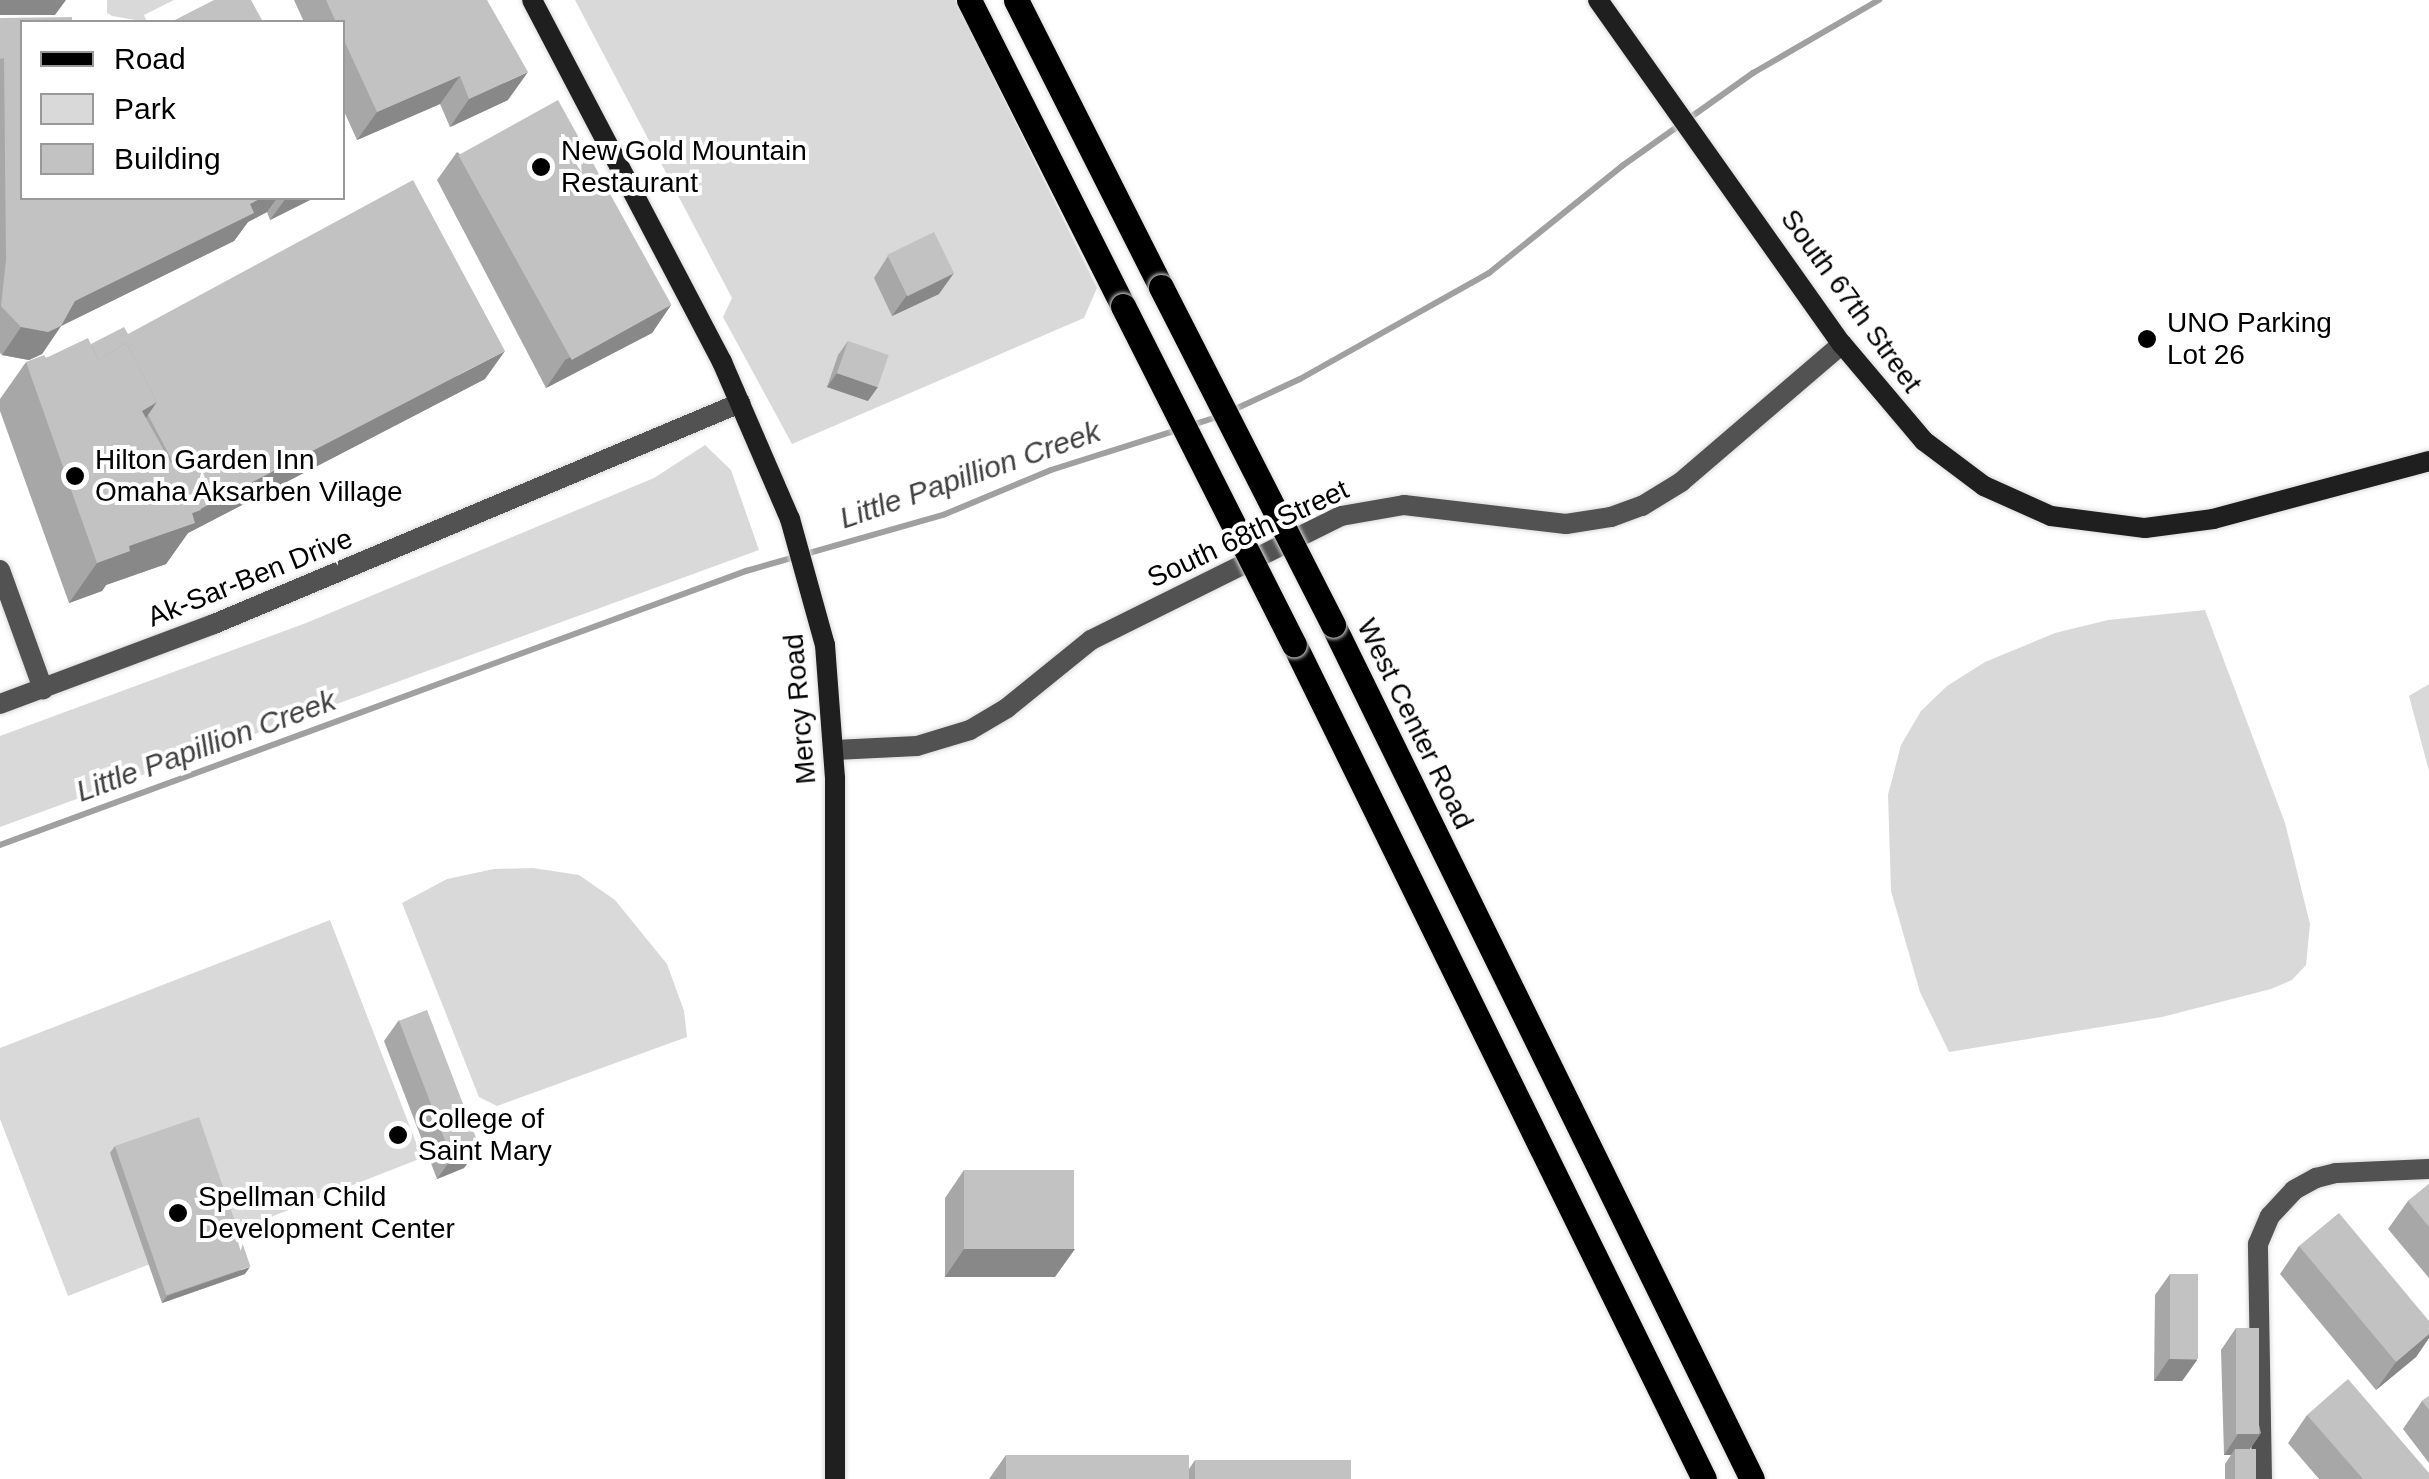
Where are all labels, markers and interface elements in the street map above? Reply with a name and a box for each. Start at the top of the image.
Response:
legend [20,20,345,200]
text: Road [114,42,186,75]
text: Park [114,92,176,125]
place label: New Gold Mountain Restaurant [561,134,807,200]
text: Building [114,142,221,175]
marker: New Gold Mountain Restaurant [530,156,552,178]
street label: South 67th Street [1773,203,1929,399]
place label: UNO Parking Lot 26 [2167,306,2332,372]
marker: UNO Parking Lot 26 [2136,328,2158,350]
water label: Little Papillion Creek [835,413,1105,537]
place label: Hilton Garden Inn Omaha Aksarben Village [95,443,404,509]
marker: Hilton Garden Inn Omaha Aksarben Village [64,465,86,487]
street label: South 68th Street [1142,473,1354,595]
street label: Ak-Sar-Ben Drive [143,522,357,634]
street label: West Center Road [1350,613,1480,835]
street label: Mercy Road [777,632,823,786]
water label: Little Papillion Creek [71,682,341,810]
place label: College of Saint Mary [418,1102,552,1168]
marker: College of Saint Mary [387,1124,409,1146]
place label: Spellman Child Development Center [198,1180,455,1246]
marker: Spellman Child Development Center [167,1202,189,1224]

